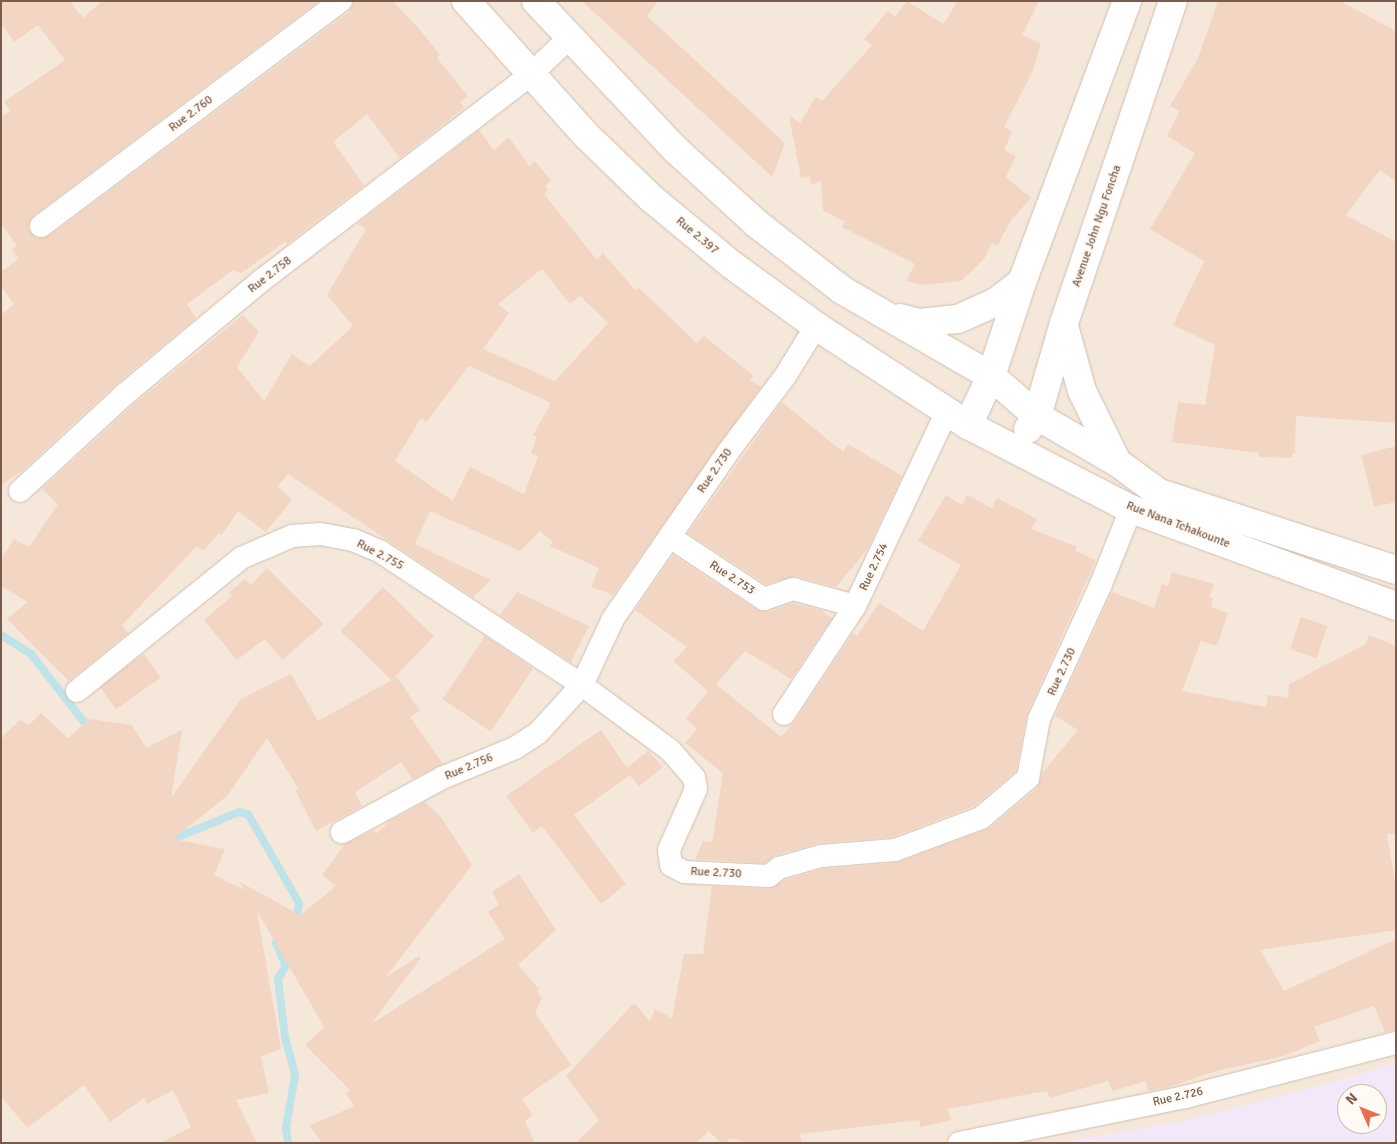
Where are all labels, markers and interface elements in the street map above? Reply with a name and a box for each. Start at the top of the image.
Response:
street label: Rue 2.760 [166,93,216,135]
street label: Avenue John Ngu Foncha [1069,163,1125,289]
street label: Rue 2.397 [673,214,721,258]
street label: Rue 2.758 [245,254,295,296]
street label: Rue 2.730 [694,446,736,496]
street label: Rue Nana Tchakounte [1124,499,1232,551]
street label: Rue 2.755 [354,537,406,573]
street label: Rue 2.754 [857,541,891,593]
street label: Rue 2.753 [707,558,757,598]
street label: Rue 2.730 [1045,646,1079,698]
street label: Rue 2.756 [443,750,495,784]
street label: Rue 2.730 [690,864,742,882]
street label: Rue 2.726 [1151,1084,1205,1110]
north arrow [1337,1084,1387,1134]
text: N [1342,1090,1361,1108]

